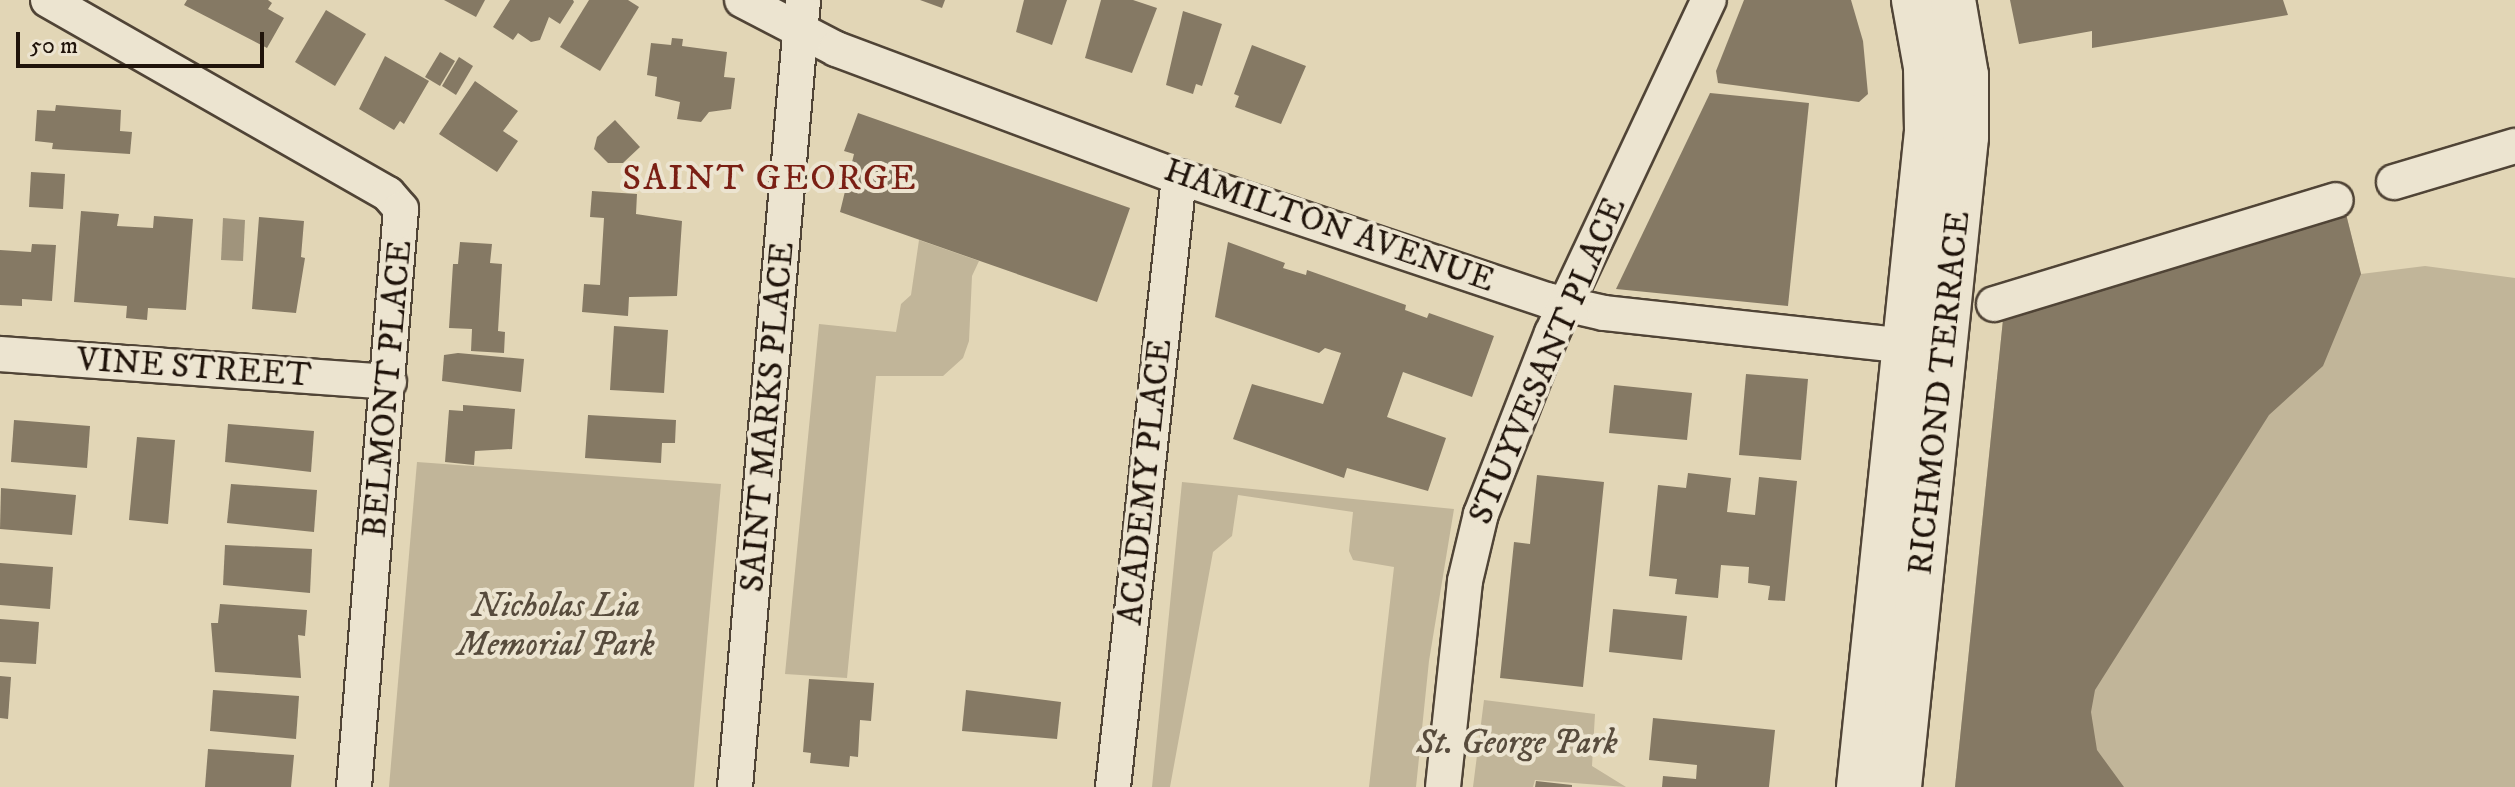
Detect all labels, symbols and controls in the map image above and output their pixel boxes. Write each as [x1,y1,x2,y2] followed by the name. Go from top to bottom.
[20,16,268,66] scale bar
[30,31,78,61] text: 50 m
[1159,150,1499,302] street label: HAMILTON AVENUE
[622,157,918,201] district label: SAINT GEORGE
[1461,192,1635,530] street label: STUYVESANT PLACE
[1901,209,1979,577] street label: RICHMOND TERRACE
[355,239,421,539] street label: BELMONT PLACE
[732,240,804,594] street label: SAINT MARKS PLACE
[1111,337,1181,627] street label: ACADEMY PLACE
[75,339,313,397] street label: VINE STREET
[457,586,655,666] park label: Nicholas Lia Memorial Park
[1416,724,1618,764] park label: St. George Park

